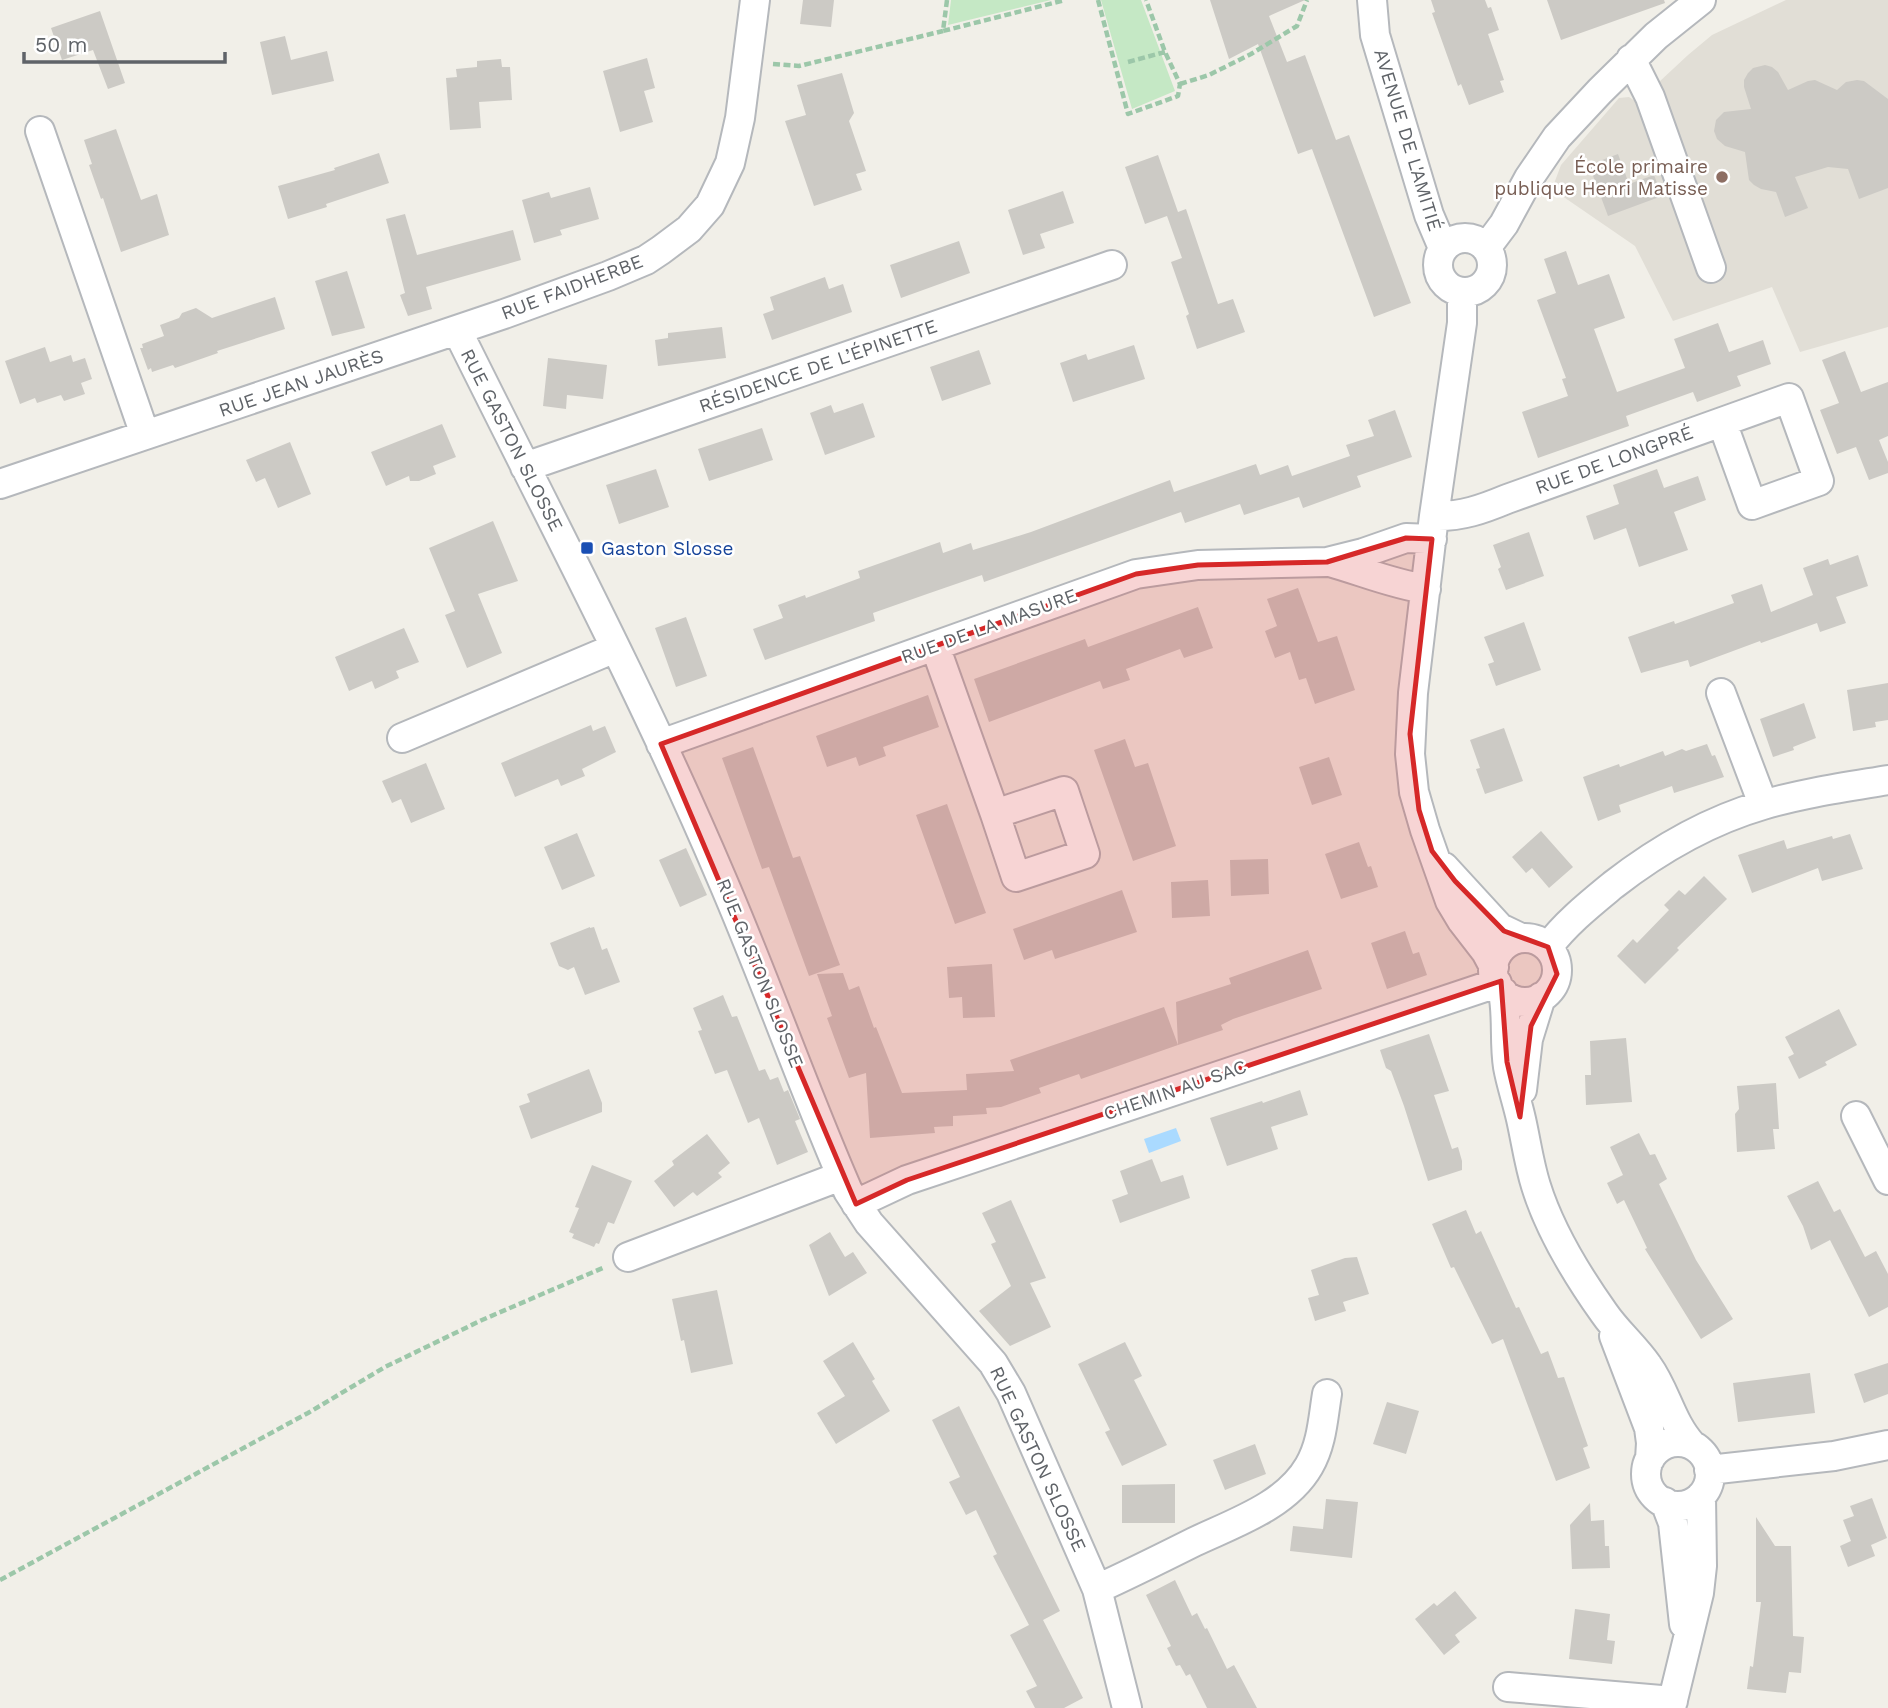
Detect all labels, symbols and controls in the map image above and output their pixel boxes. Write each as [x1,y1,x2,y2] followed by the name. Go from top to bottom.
[24,21,226,65] scale bar
[35,32,87,57] text: 50 m
[1369,46,1447,234] street label: AVENUE DE L'AMITIÉ
[1494,155,1708,200] place label: École primaire publique Henri Matisse
[1714,169,1730,185] marker: École primaire publique Henri Matisse
[498,249,646,325] street label: RUE FAIDHERBE
[696,314,940,418] street label: RÉSIDENCE DE L’ÉPINETTE
[216,344,386,422] street label: RUE JEAN JAURÈS
[456,345,568,535] street label: RUE GASTON SLOSSE
[1532,421,1696,499] street label: RUE DE LONGPRÉ
[601,537,734,560] place label: Gaston Slosse
[579,540,595,556] marker: Gaston Slosse
[898,583,1080,669] street label: RUE DE LA MASURE
[712,875,808,1071] street label: RUE GASTON SLOSSE
[1100,1055,1250,1125] street label: CHEMIN AU SAC
[985,1363,1091,1555] street label: RUE GASTON SLOSSE

